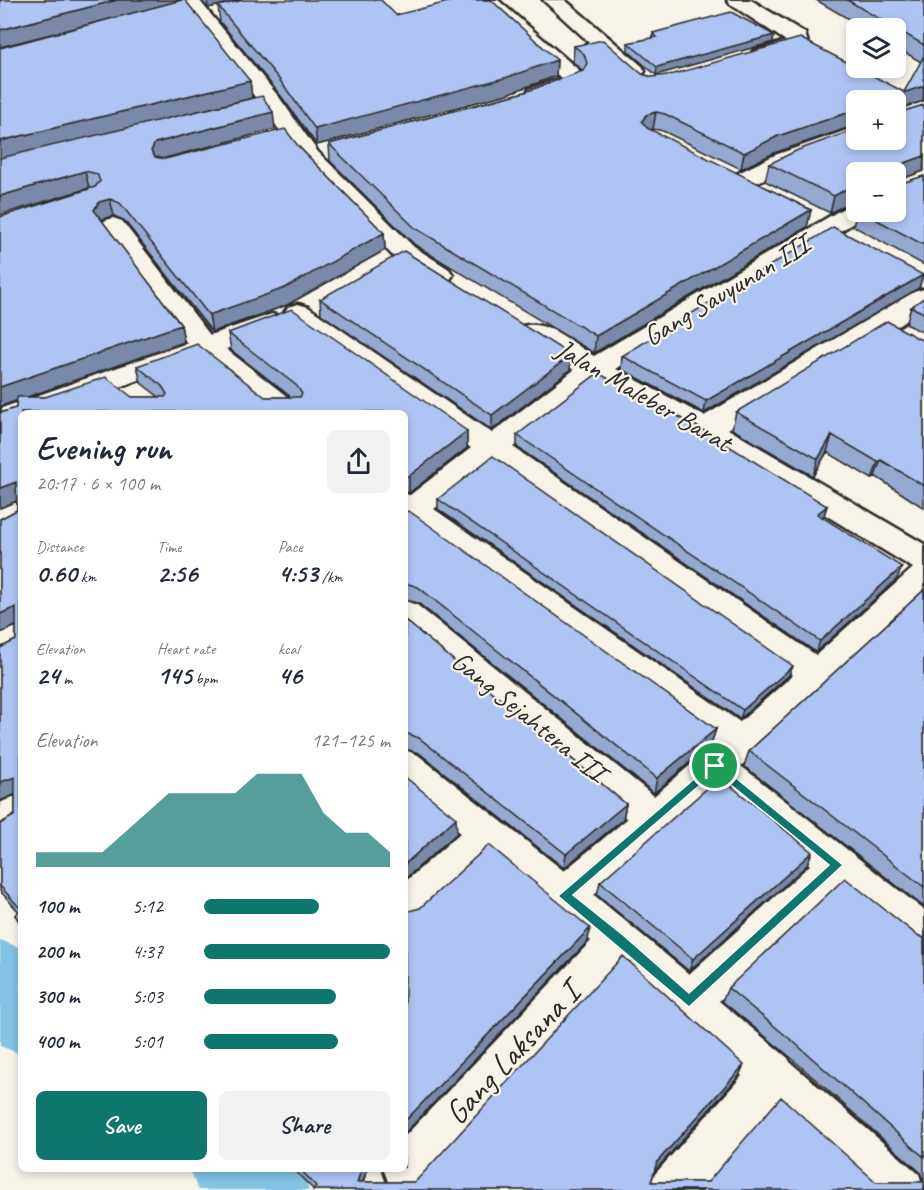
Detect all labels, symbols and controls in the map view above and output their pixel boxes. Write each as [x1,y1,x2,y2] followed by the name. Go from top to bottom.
[846,18,906,222] map controls
[846,18,906,78] button: layers
[846,90,906,150] button: +
[846,162,906,222] button: −
[637,224,820,353] street label: Gang Sauyunan III
[548,330,740,461] street label: Jalan Maleber Barat
[36,427,171,469] text: Evening run
[327,430,390,493] button: share
[36,471,160,496] text: 20:17 · 6 × 100 m
[36,537,84,557] text: Distance
[157,537,181,557] text: Time
[278,537,303,557] text: Pace
[36,557,77,590] text: 0.60
[157,557,197,590] text: 2:56
[278,557,318,590] text: 4:53
[77,567,96,587] text: km
[318,567,343,587] text: /km
[36,639,85,659] text: Elevation
[157,639,215,659] text: Heart rate
[278,639,299,659] text: kcal
[445,643,618,793] street label: Gang Sejahtera III
[36,659,59,692] text: 24
[157,659,192,692] text: 145
[278,659,302,692] text: 46
[59,669,72,689] text: m
[192,669,218,689] text: bpm
[36,728,98,753] text: Elevation
[311,728,390,753] text: 121–125 m
[689,740,740,791] pin
[698,749,731,782] icon: arrive
[36,894,79,919] text: 100 m
[132,894,163,919] text: 5:12
[36,939,79,964] text: 200 m
[132,939,163,964] text: 4:37
[435,968,593,1133] street label: Gang Laksana I
[36,984,79,1009] text: 300 m
[132,984,163,1009] text: 5:03
[36,1029,79,1054] text: 400 m
[132,1029,163,1054] text: 5:01
[36,1091,207,1160] button: Save
[219,1091,390,1160] button: Share

